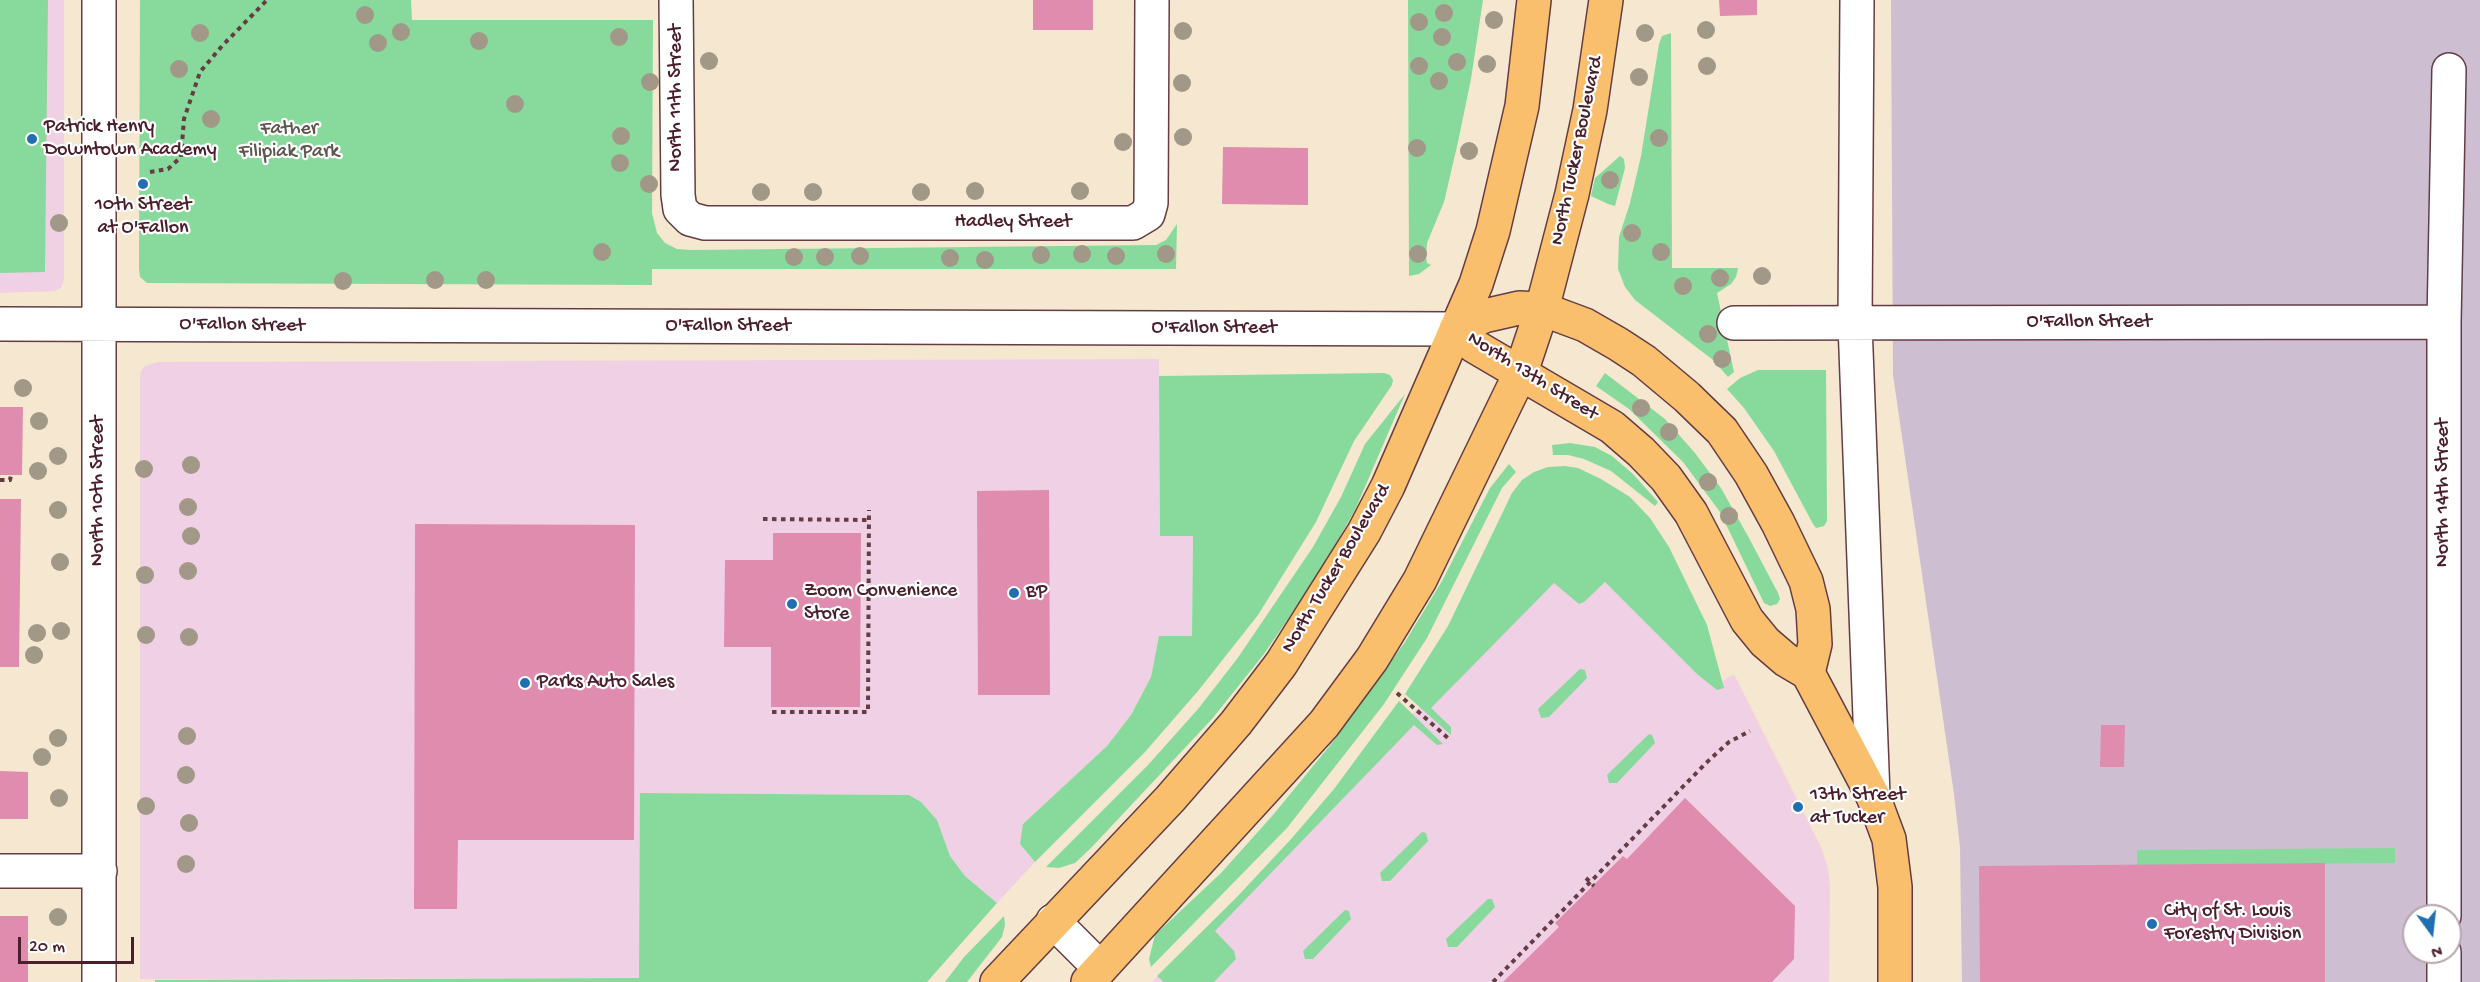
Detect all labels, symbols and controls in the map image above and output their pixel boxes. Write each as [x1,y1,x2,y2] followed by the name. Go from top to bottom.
[665,24,689,172] street label: North 11th Street
[1546,54,1610,248] street label: North Tucker Boulevard
[44,116,216,163] place label: Patrick Henry Downtown Academy
[239,118,339,165] park label: Father Filipiak Park
[25,132,39,146] marker: Patrick Henry Downtown Academy
[136,177,150,191] marker: 10th Street at O'Fallon
[95,194,191,241] place label: 10th Street at O'Fallon
[955,211,1071,235] street label: Hadley Street
[2026,311,2152,335] street label: O'Fallon Street
[179,313,305,339] street label: O'Fallon Street
[665,315,791,339] street label: O'Fallon Street
[1151,317,1277,341] street label: O'Fallon Street
[1462,327,1602,427] street label: North 13th Street
[87,416,111,566] street label: North 10th Street
[2432,419,2456,567] street label: North 14th Street
[1277,480,1397,658] street label: North Tucker Boulevard
[804,580,957,627] place label: Zoom Convenience Store
[1026,581,1047,605] place label: BP
[1007,586,1021,600] marker: BP
[785,597,799,611] marker: Zoom Convenience Store
[537,671,674,695] place label: Parks Auto Sales
[518,676,532,690] marker: Parks Auto Sales
[1810,784,1905,831] place label: 13th Street at Tucker
[1791,800,1805,814] marker: 13th Street at Tucker
[2164,900,2301,947] place label: City of St. Louis Forestry Division
[2402,904,2462,964] north arrow
[2145,917,2159,931] marker: City of St. Louis Forestry Division
[21,925,136,963] scale bar
[29,937,65,958] text: 20 m
[2429,939,2444,960] text: N

